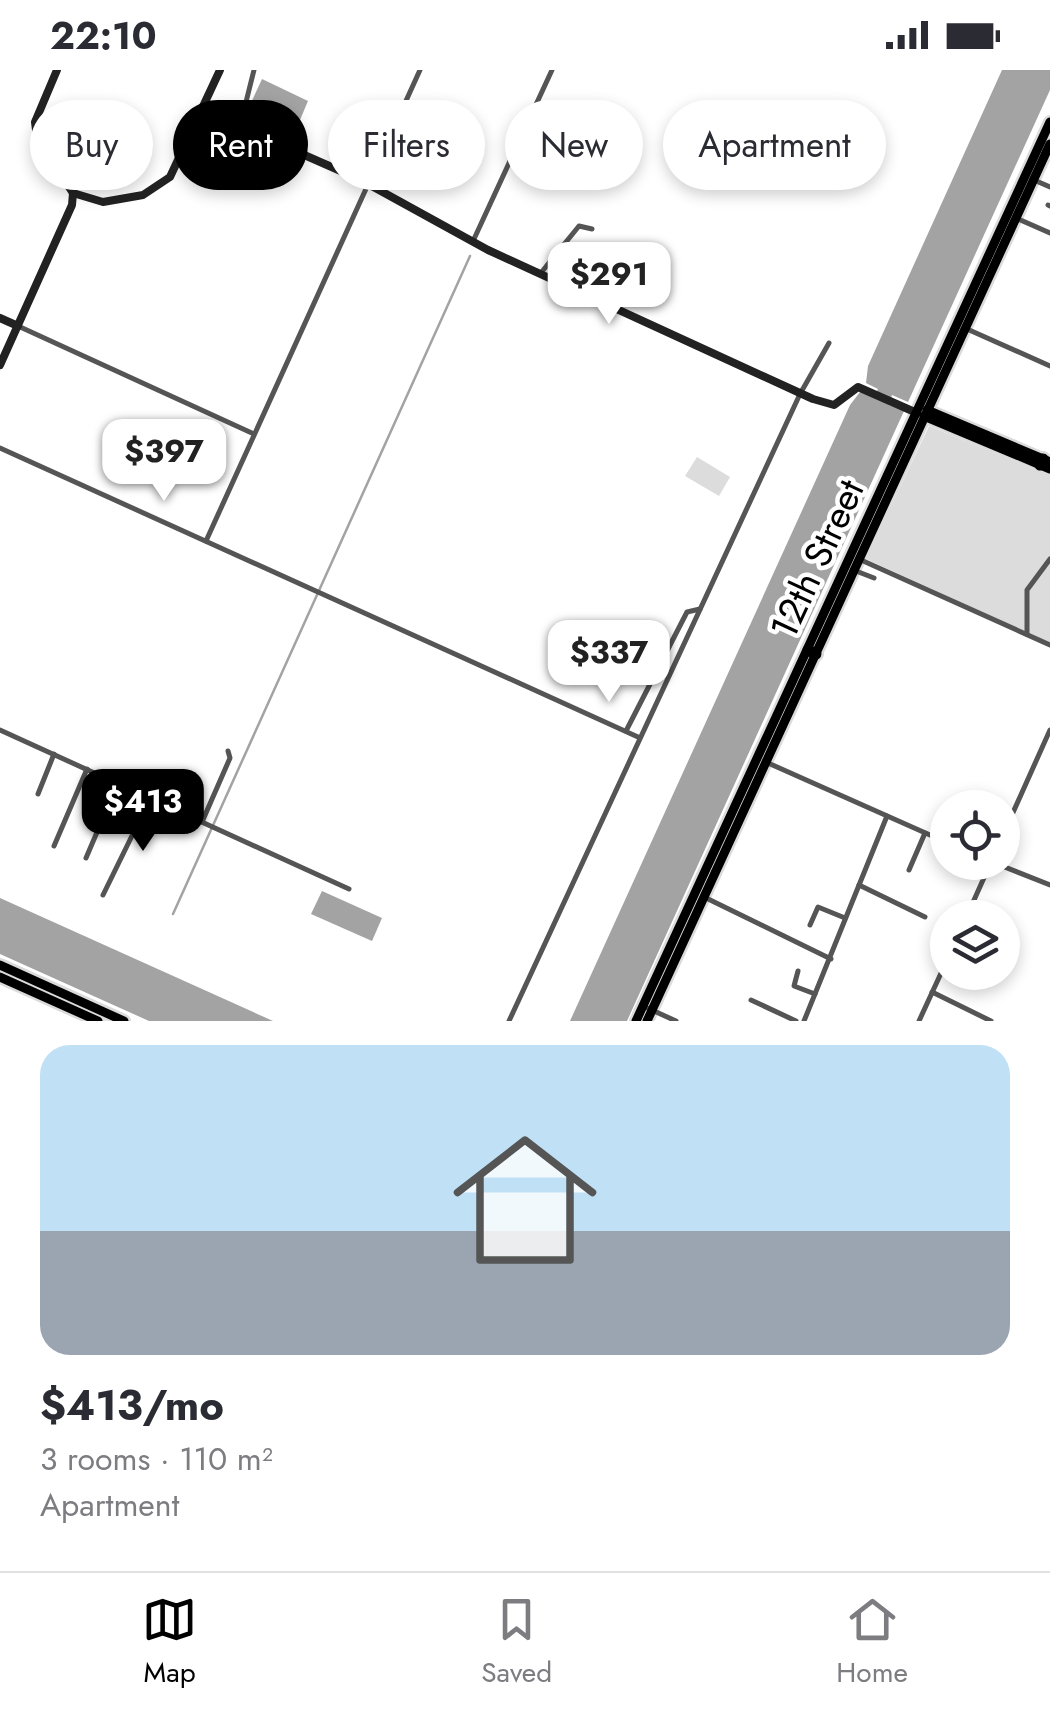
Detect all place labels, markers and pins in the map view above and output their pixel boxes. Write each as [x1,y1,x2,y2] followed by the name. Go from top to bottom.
[550,242,668,327] pin: $291
[105,419,223,504] pin: $397
[550,620,668,705] pin: $337
[84,769,202,854] pin: $413

